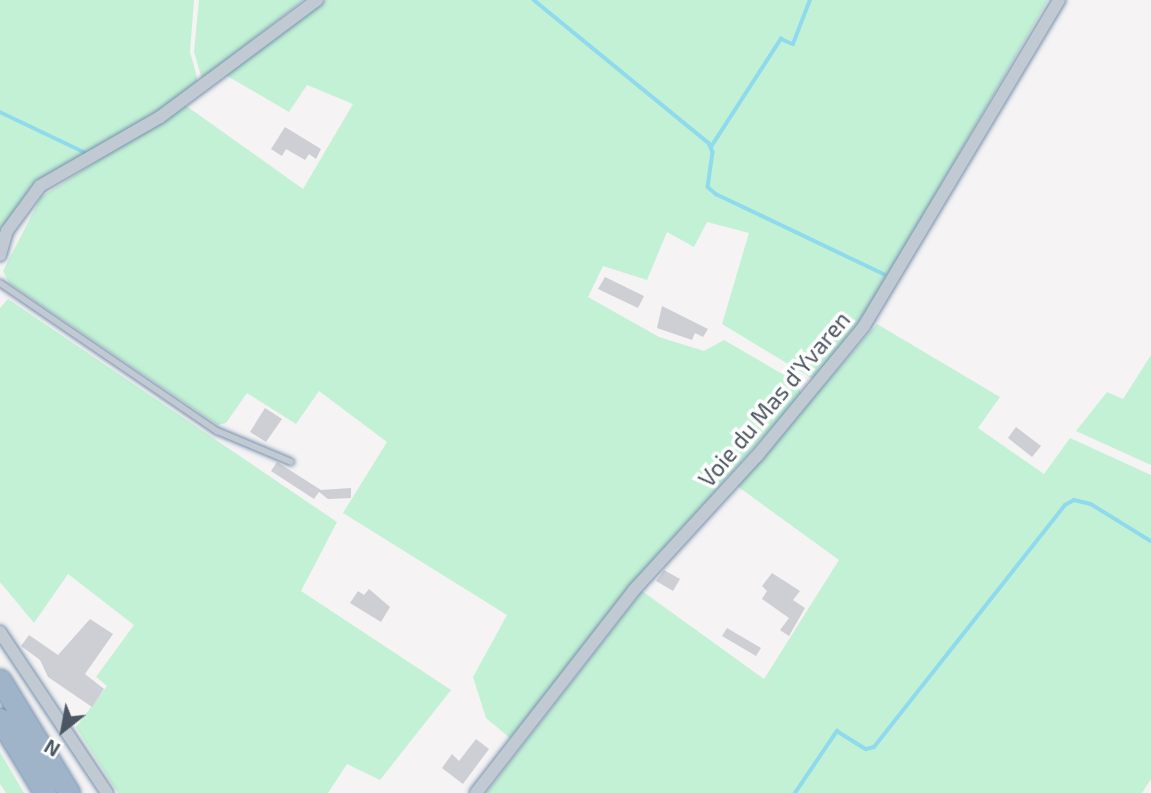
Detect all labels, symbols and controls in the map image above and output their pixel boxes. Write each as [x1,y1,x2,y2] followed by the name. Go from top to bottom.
[693,306,855,492] street label: Voie du Mas d'Yvaren
[28,695,98,765] north arrow
[40,735,64,762] text: N

